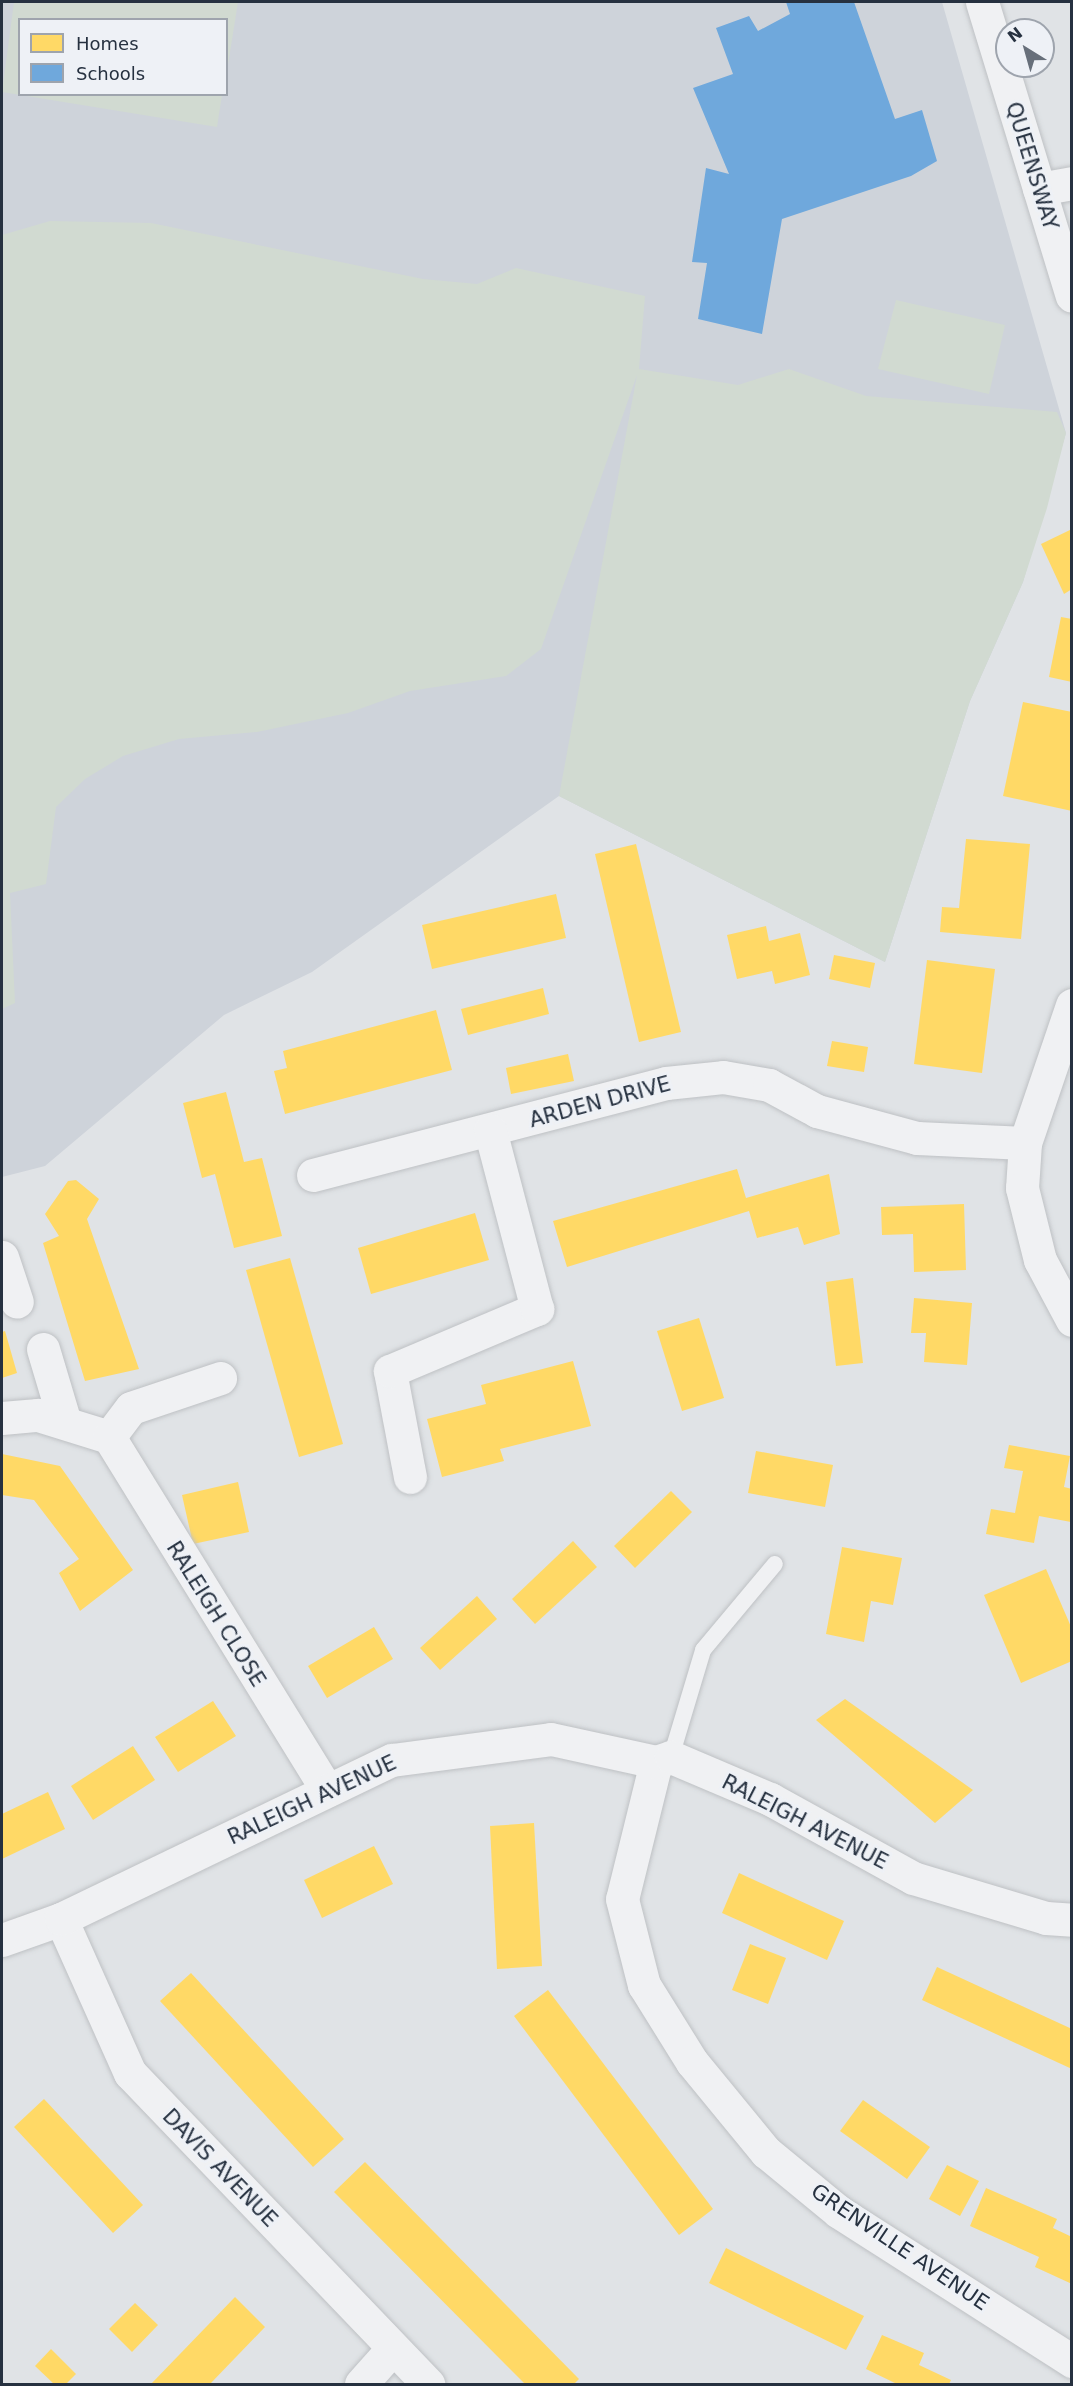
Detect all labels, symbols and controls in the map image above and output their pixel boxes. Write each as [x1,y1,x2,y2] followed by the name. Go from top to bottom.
[18,18,228,96] legend
[995,18,1055,78] north arrow
[1004,23,1026,46] text: N
[76,33,139,54] text: Homes
[76,63,145,84] text: Schools
[1001,99,1063,233] street label: QUEENSWAY
[527,1071,673,1133] street label: ARDEN DRIVE
[161,1537,271,1691] street label: RALEIGH CLOSE
[224,1750,400,1850] street label: RALEIGH AVENUE
[718,1769,892,1875] street label: RALEIGH AVENUE
[157,2104,283,2232] street label: DAVIS AVENUE
[806,2178,994,2316] street label: GRENVILLE AVENUE

